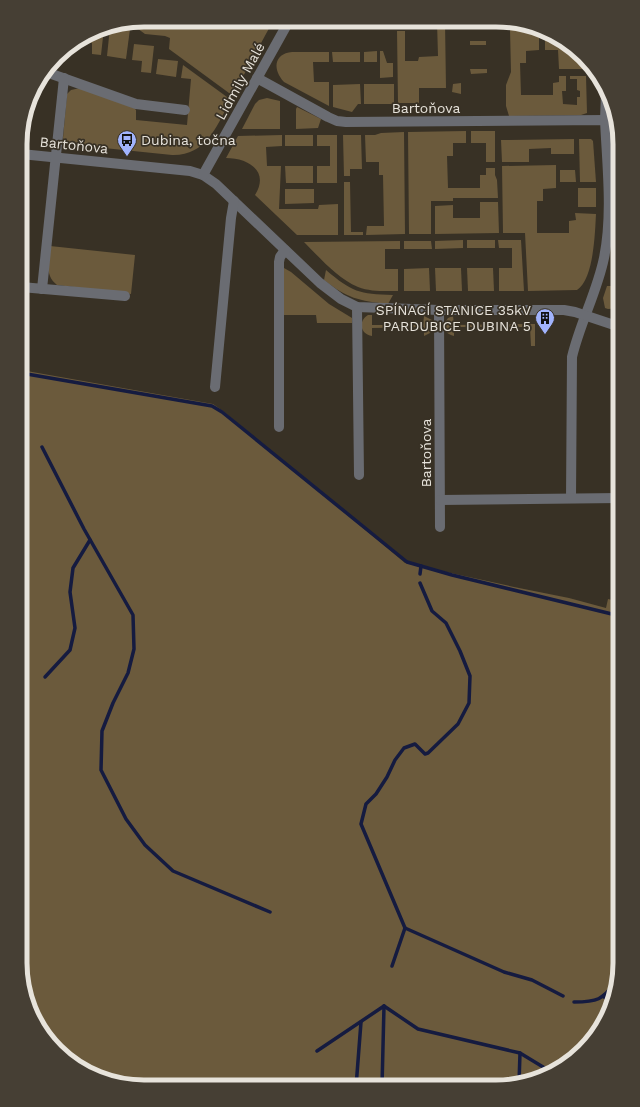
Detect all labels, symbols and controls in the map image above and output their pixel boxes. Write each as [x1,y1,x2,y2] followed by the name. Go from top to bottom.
[212,40,268,122] street label: Lidmily Malé
[392,100,460,116] street label: Bartoňova
[116,129,138,157] bus stop icon: Dubina, točna
[141,132,236,148] place label: Dubina, točna
[39,133,109,157] street label: Bartoňova
[376,302,531,334] place label: SPÍNACÍ STANICE 35kV PARDUBICE DUBINA 5
[534,307,556,335] building icon: SPÍNACÍ STANICE 35kV PARDUBICE DUBINA 5
[418,419,434,487] street label: Bartoňova

